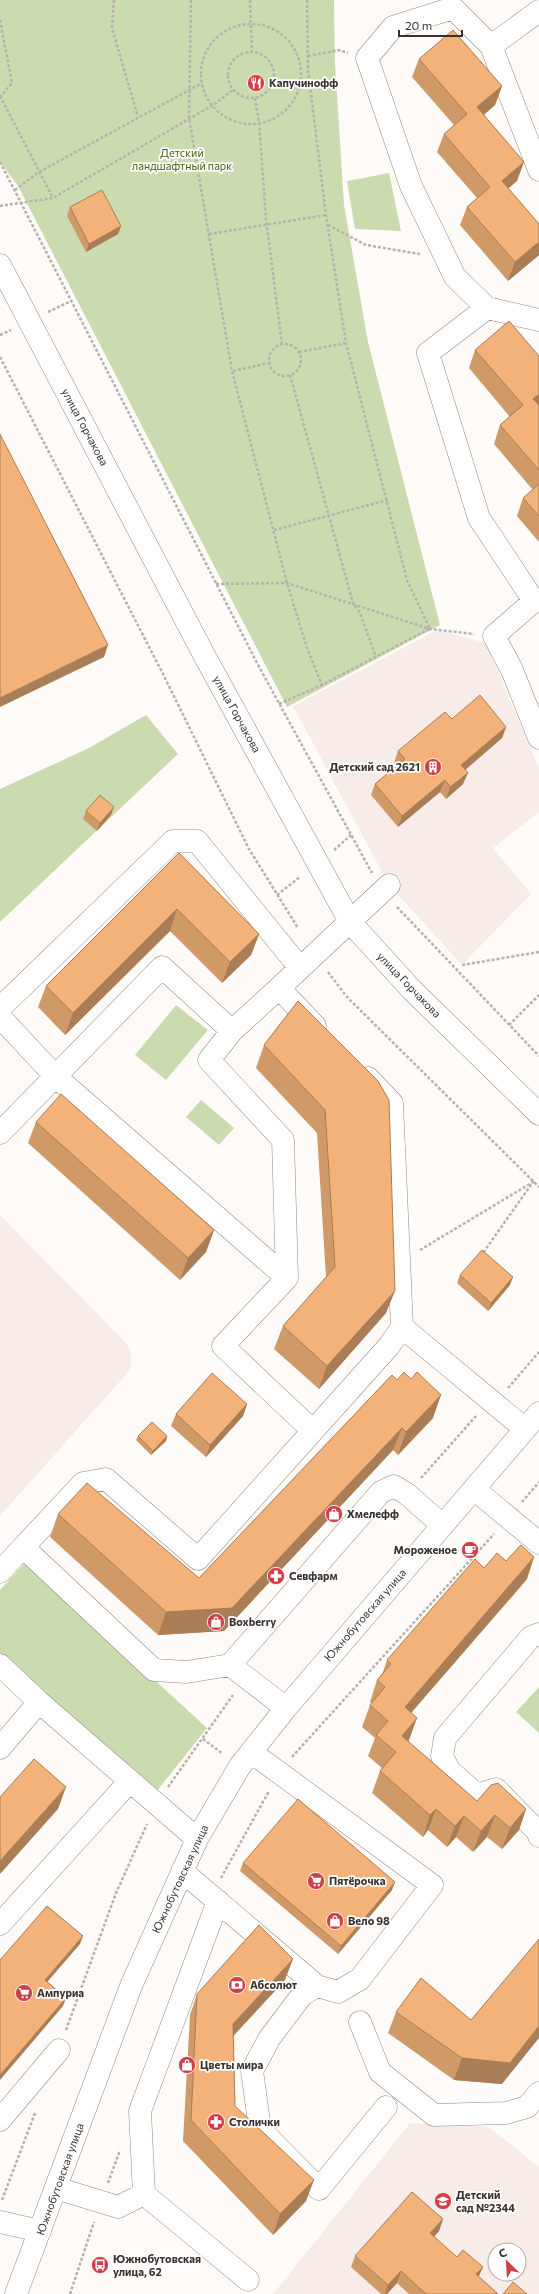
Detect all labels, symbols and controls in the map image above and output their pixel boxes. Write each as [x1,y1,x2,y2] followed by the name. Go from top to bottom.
[399,12,462,38] scale bar
[405,18,432,32] text: 20 m
[246,73,266,93] restaurant icon: Капучинофф
[269,76,338,89] place label: Капучинофф
[132,146,232,172] park label: Детский ландшафтный парк
[60,386,111,468] street label: улица Горчакова
[211,673,264,754] street label: улица Горчакова
[423,757,443,777] building icon: Детский сад 2621
[329,760,420,773] place label: Детский сад 2621
[375,949,444,1020] street label: улица Горчакова
[324,1504,344,1524] shop icon: Хмелефф
[347,1507,399,1520] place label: Хмелефф
[460,1540,480,1560] cafe icon: Мороженое
[394,1543,457,1556] place label: Мороженое
[266,1566,286,1586] pharmacy icon: Севфарм
[321,1566,408,1664] street label: Южнобутовская улица
[289,1569,338,1582] place label: Севфарм
[206,1612,226,1632] shop icon: Boxberry
[229,1615,276,1628] place label: Boxberry
[149,1822,210,1935] street label: Южнобутовская улица
[306,1871,326,1891] supermarket icon: Пятёрочка
[329,1874,386,1887] place label: Пятёрочка
[325,1911,345,1931] shop icon: Вело 98
[348,1914,390,1927] place label: Вело 98
[227,1975,247,1995] bank icon: Абсолют
[250,1978,298,1991] place label: Абсолют
[14,1983,34,2003] supermarket icon: Ампуриа
[37,1986,84,1999] place label: Ампуриа
[177,2055,197,2075] shop icon: Цветы мира
[200,2058,263,2071] place label: Цветы мира
[206,2112,226,2132] pharmacy icon: Столички
[229,2115,280,2128] place label: Столички
[33,2121,86,2237] street label: Южнобутовская улица
[456,2188,515,2214] place label: Детский сад №2344
[433,2191,453,2211] school or university icon: Детский сад №2344
[487,2242,527,2282] north arrow
[496,2245,509,2260] text: С
[113,2252,201,2278] place label: Южнобутовская улица, 62
[90,2255,110,2275] bus stop icon: Южнобутовская улица, 62

